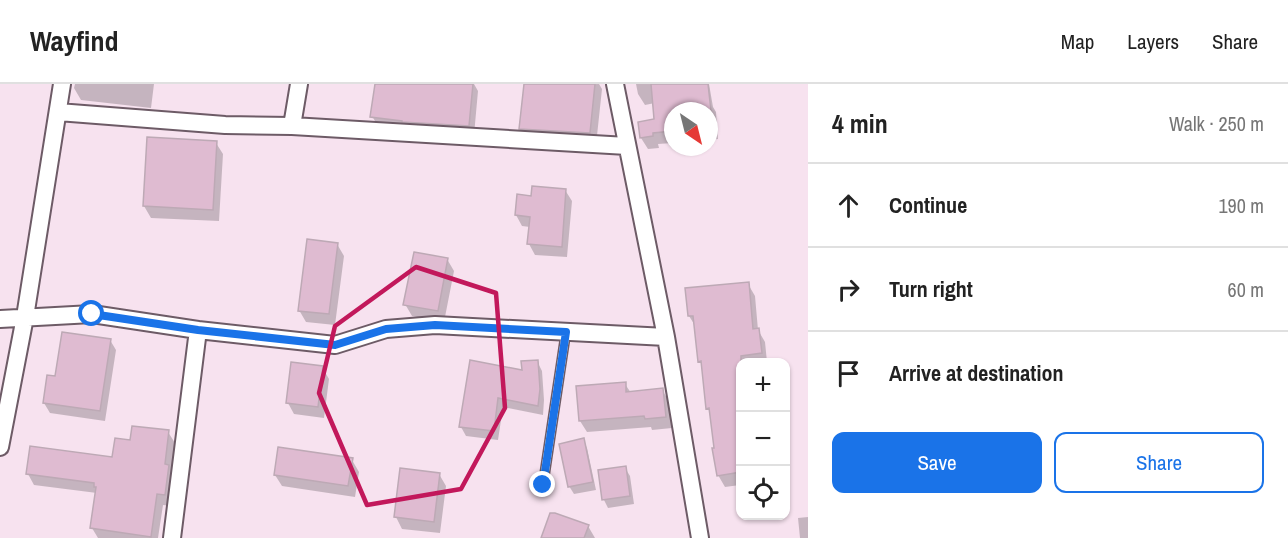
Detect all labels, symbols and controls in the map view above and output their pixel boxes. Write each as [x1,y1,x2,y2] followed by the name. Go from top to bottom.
[30,22,118,60] text: Wayfind
[1061,27,1094,56] text: Map
[1127,27,1179,56] text: Layers
[1212,27,1258,56] text: Share
[664,102,718,156] north arrow
[832,106,888,141] text: 4 min
[1169,110,1264,137] text: Walk · 250 m
[832,189,865,222] icon: ahead
[889,190,967,220] text: Continue
[1218,192,1264,219] text: 190 m
[832,273,865,306] icon: right
[889,274,973,304] text: Turn right
[1228,276,1264,303] text: 60 m
[78,300,104,326] route start
[832,357,865,390] icon: arrive
[736,358,790,520] map controls
[736,358,790,412] button: +
[889,358,1063,388] text: Arrive at destination
[736,412,790,466] button: −
[832,432,1042,493] button: Save
[1054,432,1264,493] button: Share
[736,466,790,520] button: locate
[529,471,555,497] route end

